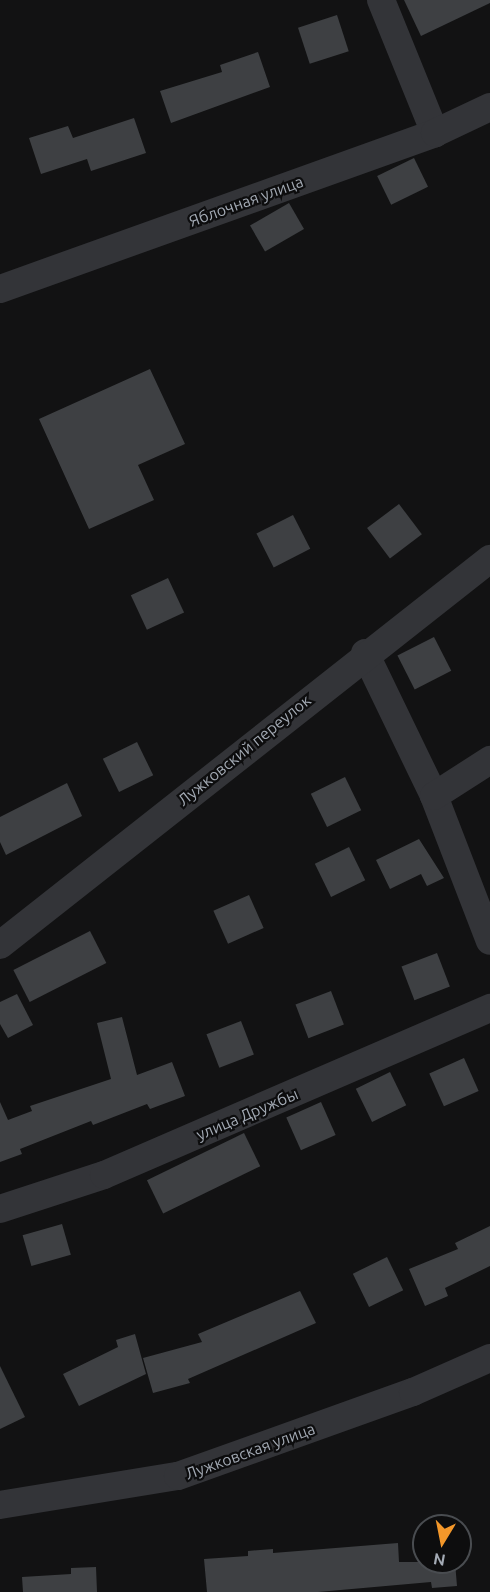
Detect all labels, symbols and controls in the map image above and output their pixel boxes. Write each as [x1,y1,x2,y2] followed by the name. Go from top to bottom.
[186,171,306,231] street label: Яблочная улица
[174,690,314,810] street label: Лужковский переулок
[193,1084,301,1144] street label: улица Дружбы
[182,1419,318,1483] street label: Лужковская улица
[412,1514,472,1574] north arrow
[432,1550,447,1570] text: N

